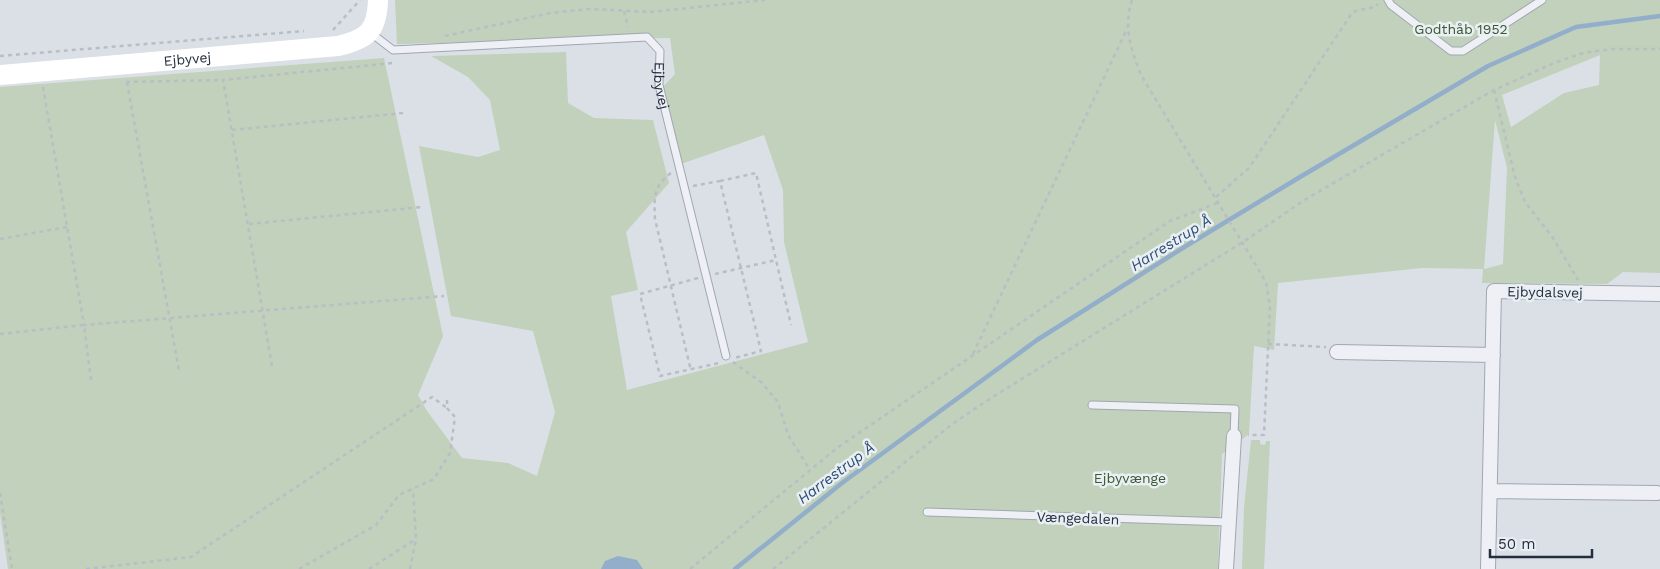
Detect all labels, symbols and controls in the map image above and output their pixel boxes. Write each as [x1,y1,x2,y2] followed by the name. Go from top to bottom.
[1414,21,1508,37] park label: Godthåb 1952
[163,49,212,69] street label: Ejbyvej
[651,62,673,111] street label: Ejbyvej
[1127,211,1215,275] water label: Harrestrup Å
[1507,283,1583,301] street label: Ejbydalsvej
[794,438,878,508] water label: Harrestrup Å
[1094,470,1166,486] park label: Ejbyvænge
[1036,509,1120,527] street label: Vængedalen
[1490,526,1592,558] scale bar
[1498,535,1535,553] text: 50 m

